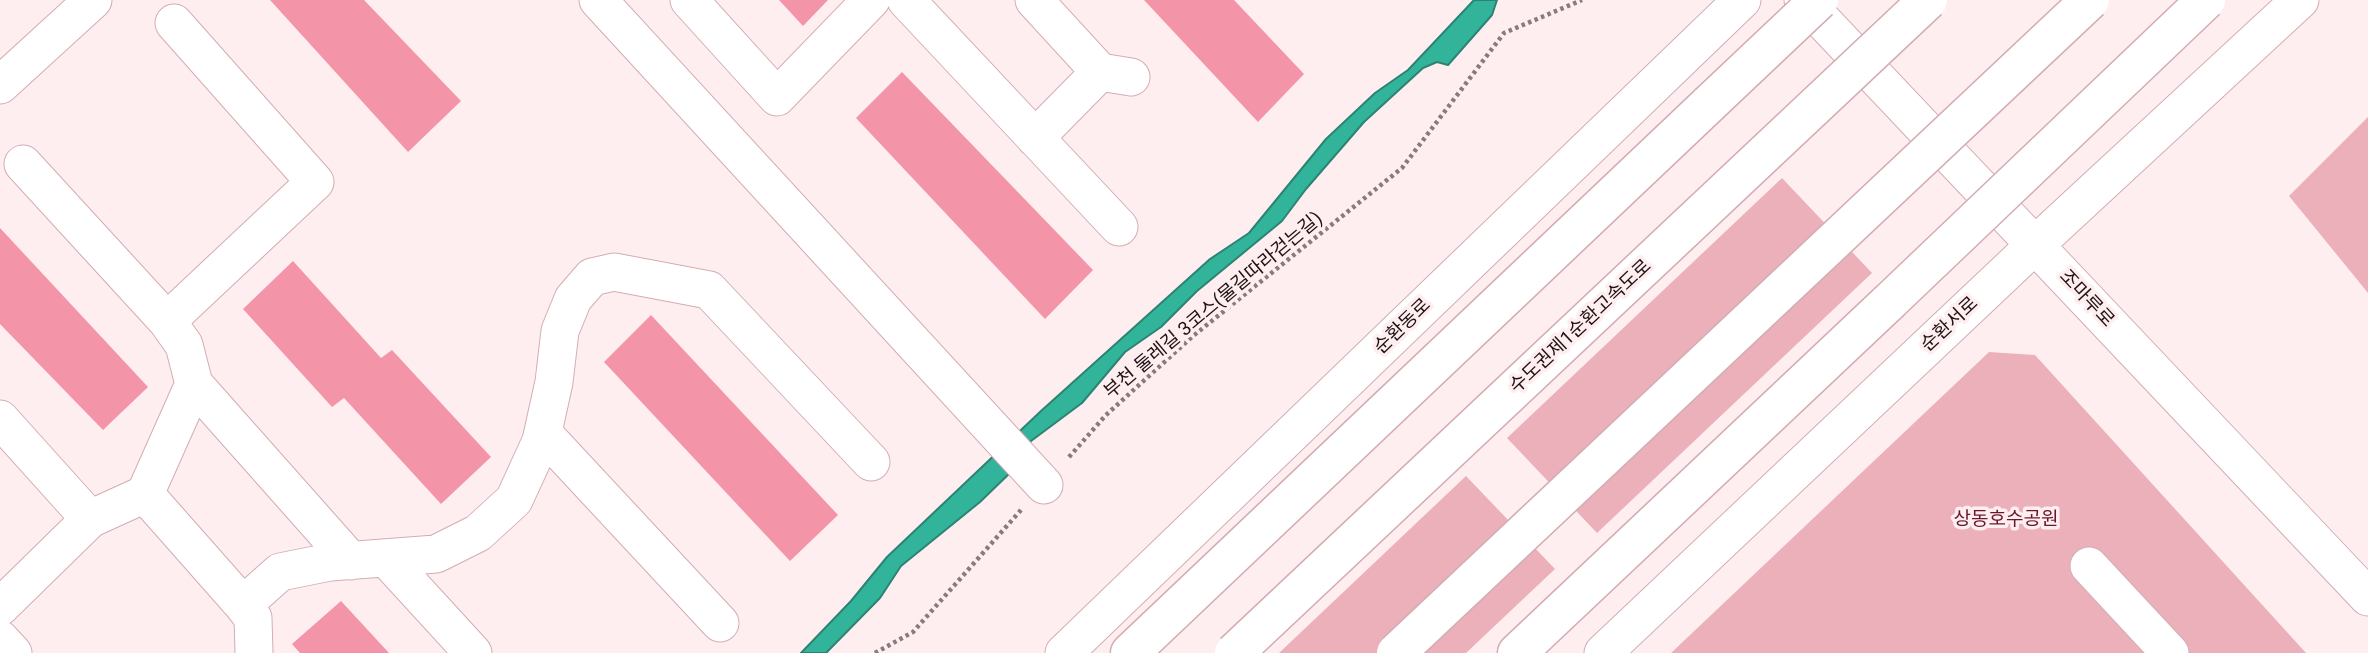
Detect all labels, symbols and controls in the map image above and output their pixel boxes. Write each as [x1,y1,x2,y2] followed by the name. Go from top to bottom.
[1100,208,1328,404] street label: 부천 둘레길 3코스(물길따라걷는길)
[1505,255,1657,399] street label: 수도권제1순환고속도로
[2054,266,2118,332] street label: 조마루로
[1917,293,1983,357] street label: 순환서로
[1370,295,1436,359] street label: 순환동로
[1954,509,2058,531] park label: 상동호수공원

